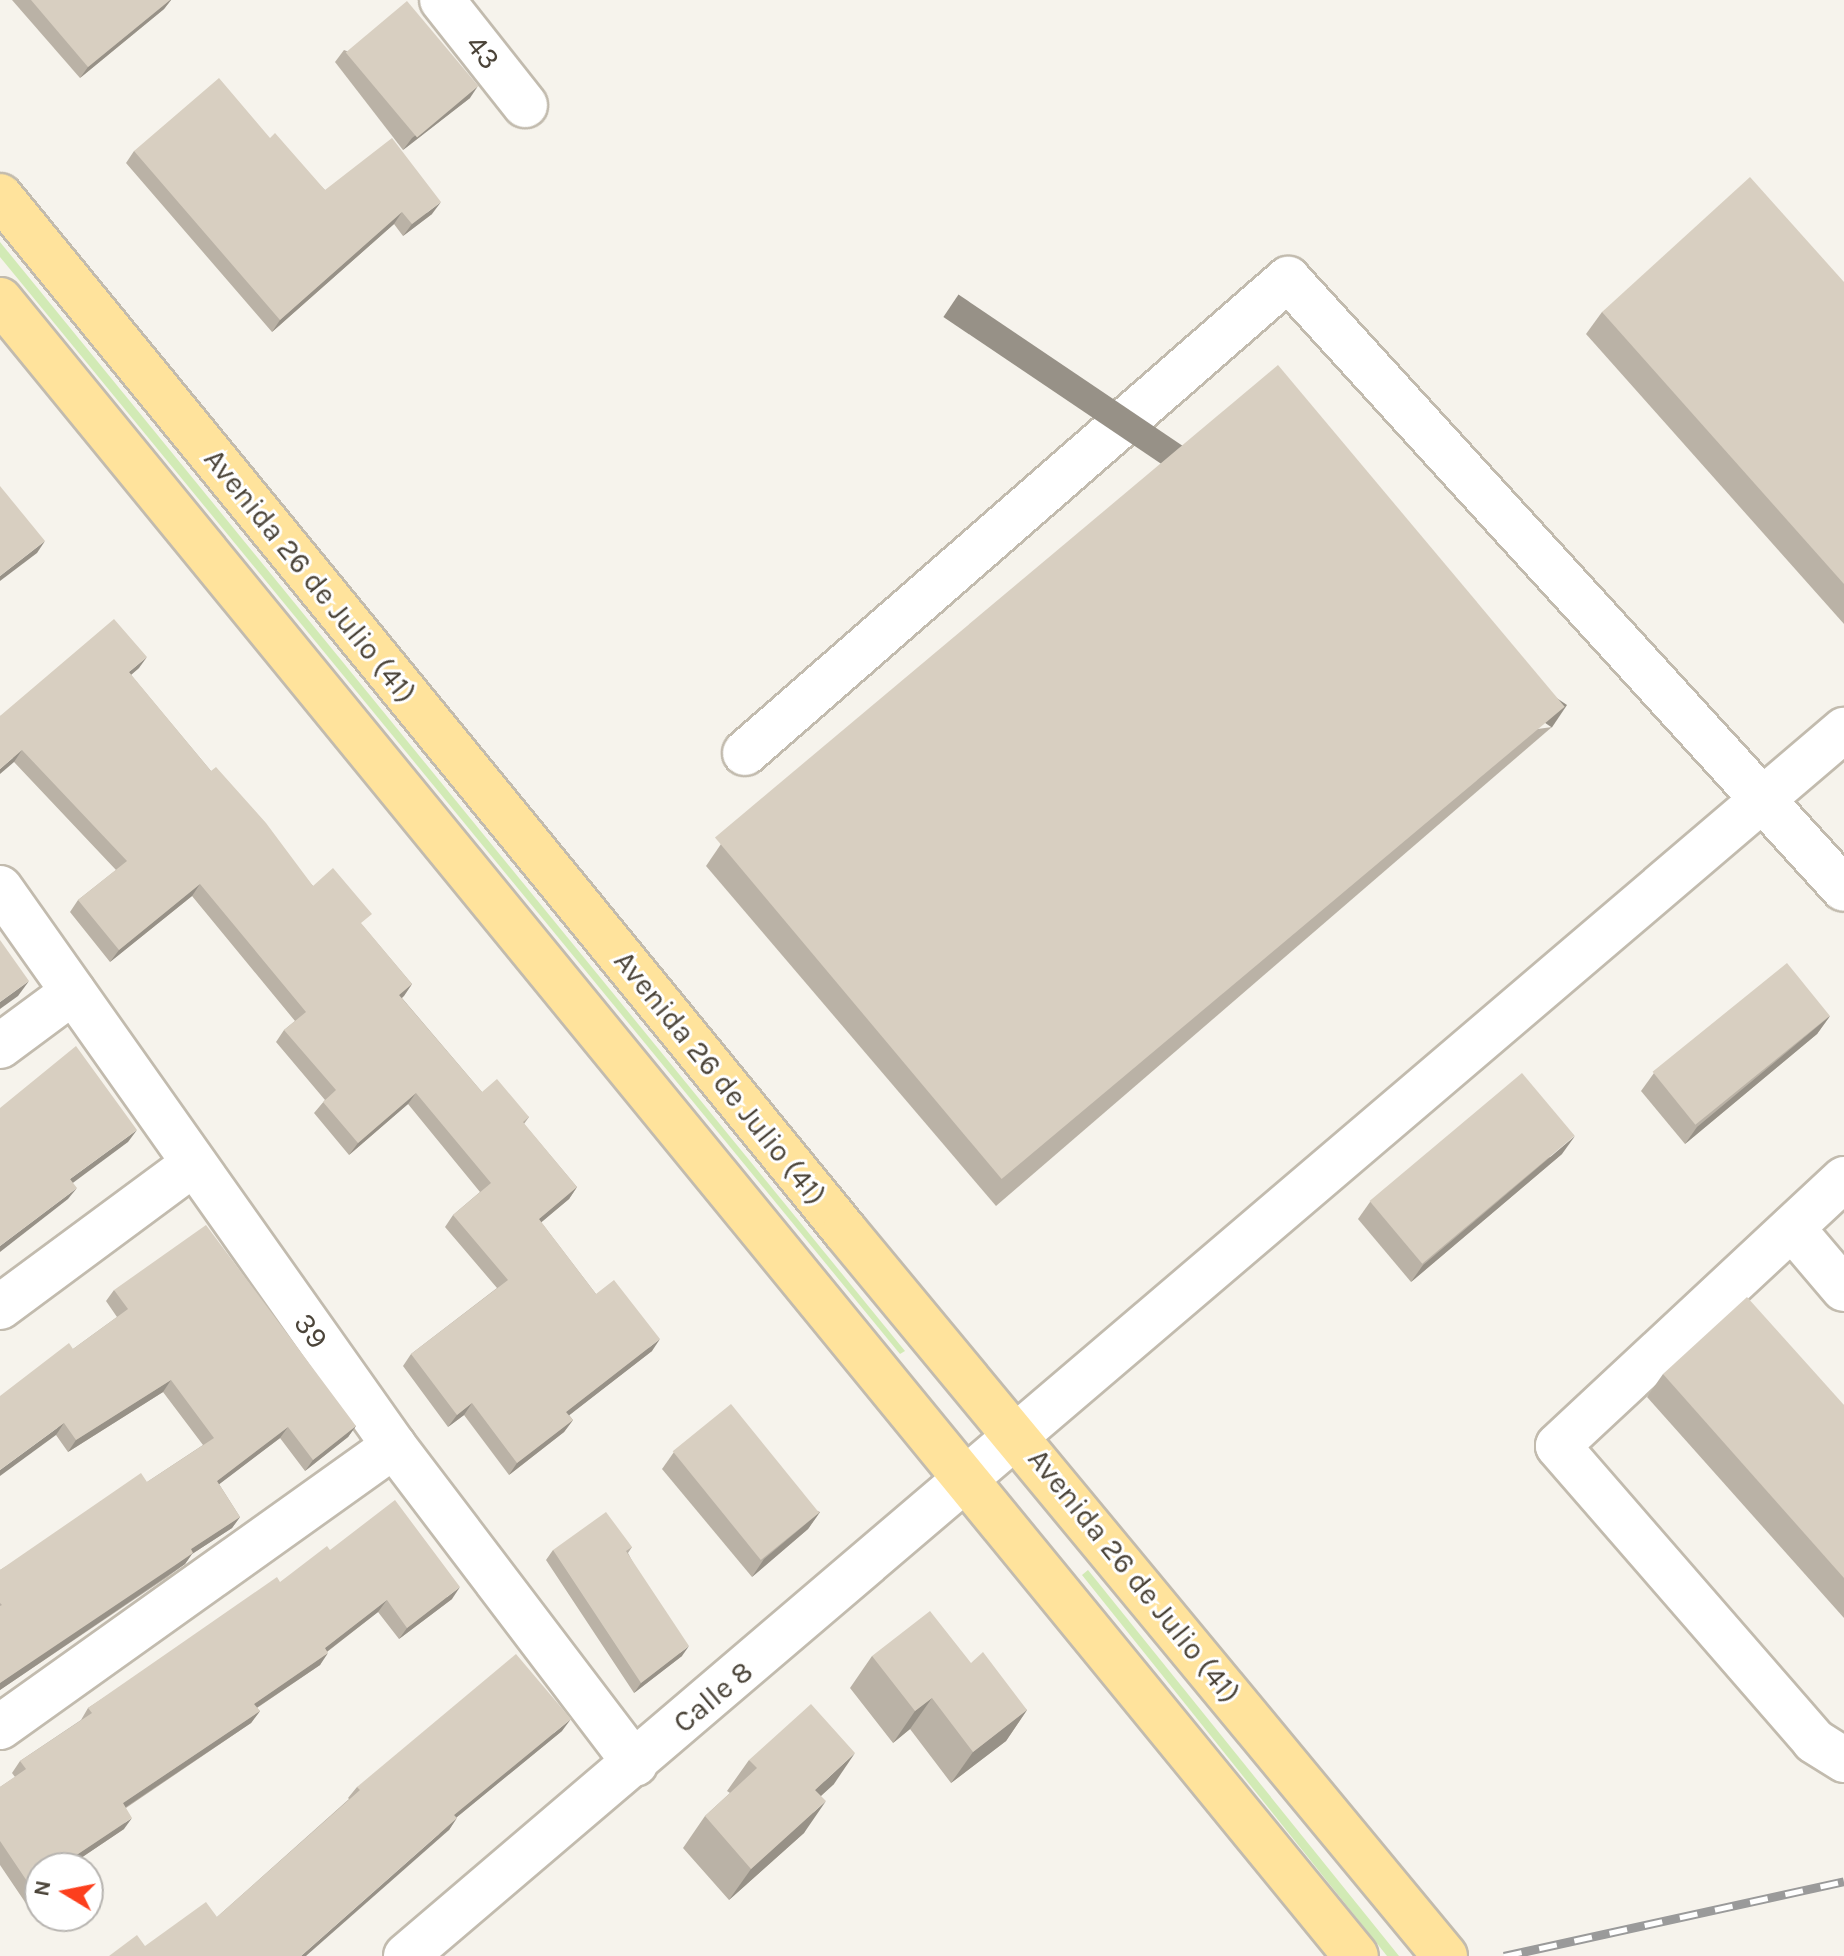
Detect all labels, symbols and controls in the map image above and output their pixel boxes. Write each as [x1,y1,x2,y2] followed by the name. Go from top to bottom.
[458,27,508,77] street label: 43
[196,442,424,710] street label: Avenida 26 de Julio (41)
[606,944,834,1212] street label: Avenida 26 de Julio (41)
[286,1306,336,1356] street label: 39
[1020,1442,1248,1710] street label: Avenida 26 de Julio (41)
[666,1653,760,1741] street label: Calle 8
[24,1852,104,1932] north arrow
[28,1878,57,1898] text: N

